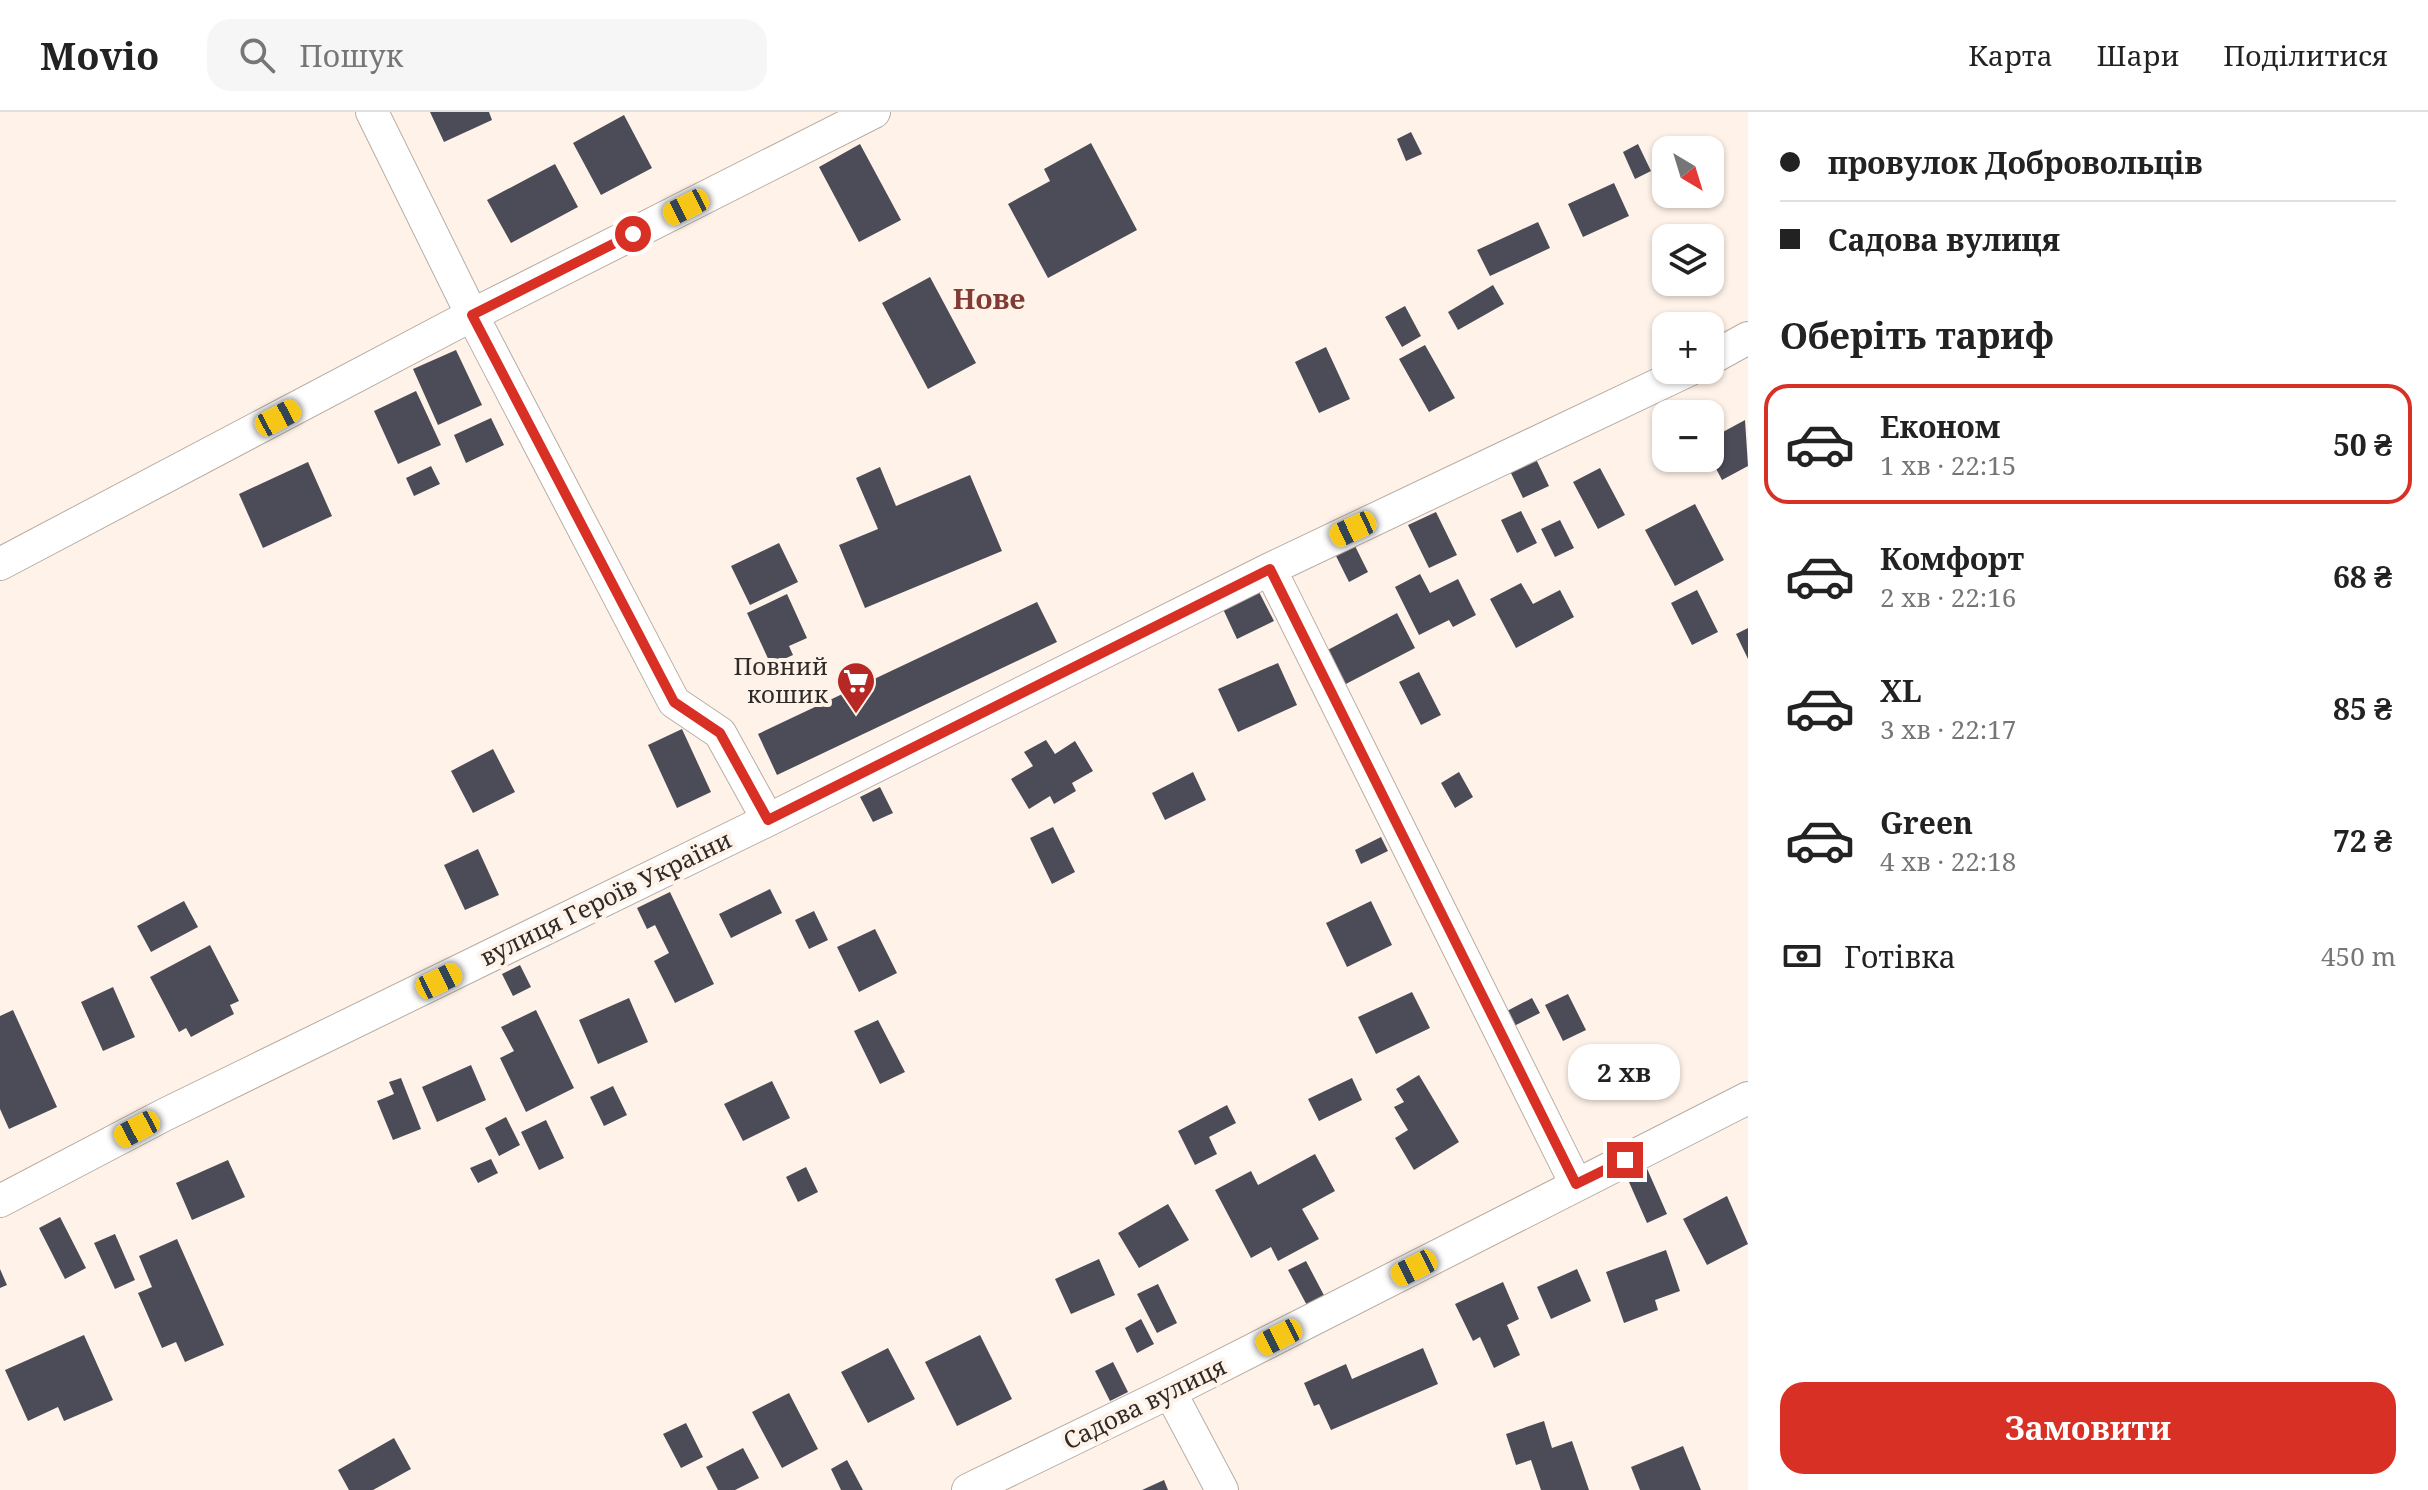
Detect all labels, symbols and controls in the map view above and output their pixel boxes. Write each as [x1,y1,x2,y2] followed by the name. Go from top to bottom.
[207,19,767,91] search box
[40,29,159,81] text: Movio
[235,33,279,77] icon: search
[299,35,403,76] text: Пошук
[1968,36,2053,74] text: Карта
[2097,36,2179,74] text: Шари
[2223,36,2388,74] text: Поділитися
[1652,136,1724,208] north arrow
[1652,136,1724,472] map controls
[1828,142,2203,183] text: провулок Добровольців
[659,185,713,229] car
[615,216,651,252] route start
[1828,219,2060,260] text: Садова вулиця
[1652,224,1724,296] button: layers
[953,279,1025,317] district label: Нове
[1780,311,2054,360] text: Оберіть тариф
[1652,312,1724,384] button: +
[251,396,305,440] car
[1652,400,1724,472] button: −
[1880,406,2000,447] text: Економ
[1784,408,1856,480] icon: car
[2333,424,2392,465] text: 50 ₴
[1880,447,2016,483] text: 1 хв · 22:15
[1326,508,1380,550] car
[1880,538,2024,579] text: Комфорт
[1784,540,1856,612] icon: car
[2333,556,2392,597] text: 68 ₴
[1880,579,2016,615] text: 2 хв · 22:16
[733,649,829,710] place label: Повний кошик
[835,660,877,715] supermarket icon: Повний кошик
[1880,670,1922,711] text: XL
[1784,672,1856,744] icon: car
[2333,688,2392,729] text: 85 ₴
[1880,711,2016,747] text: 3 хв · 22:17
[1880,802,1973,843] text: Green
[1784,804,1856,876] icon: car
[2333,820,2392,861] text: 72 ₴
[474,822,737,973] street label: вулиця Героїв України
[1880,843,2016,879] text: 4 хв · 22:18
[1780,934,1824,978] icon: cash
[1844,936,1956,977] text: Готівка
[2321,938,2396,974] text: 450 m
[412,960,466,1002] car
[1569,1044,1681,1100] callout: 2 хв
[1597,1054,1651,1090] text: 2 хв
[110,1107,164,1151] car
[1607,1142,1643,1178] route end
[1387,1246,1441,1290] car
[1252,1315,1306,1359] car
[1057,1349,1231,1456] street label: Садова вулиця
[1780,1382,2396,1474] button: Замовити

